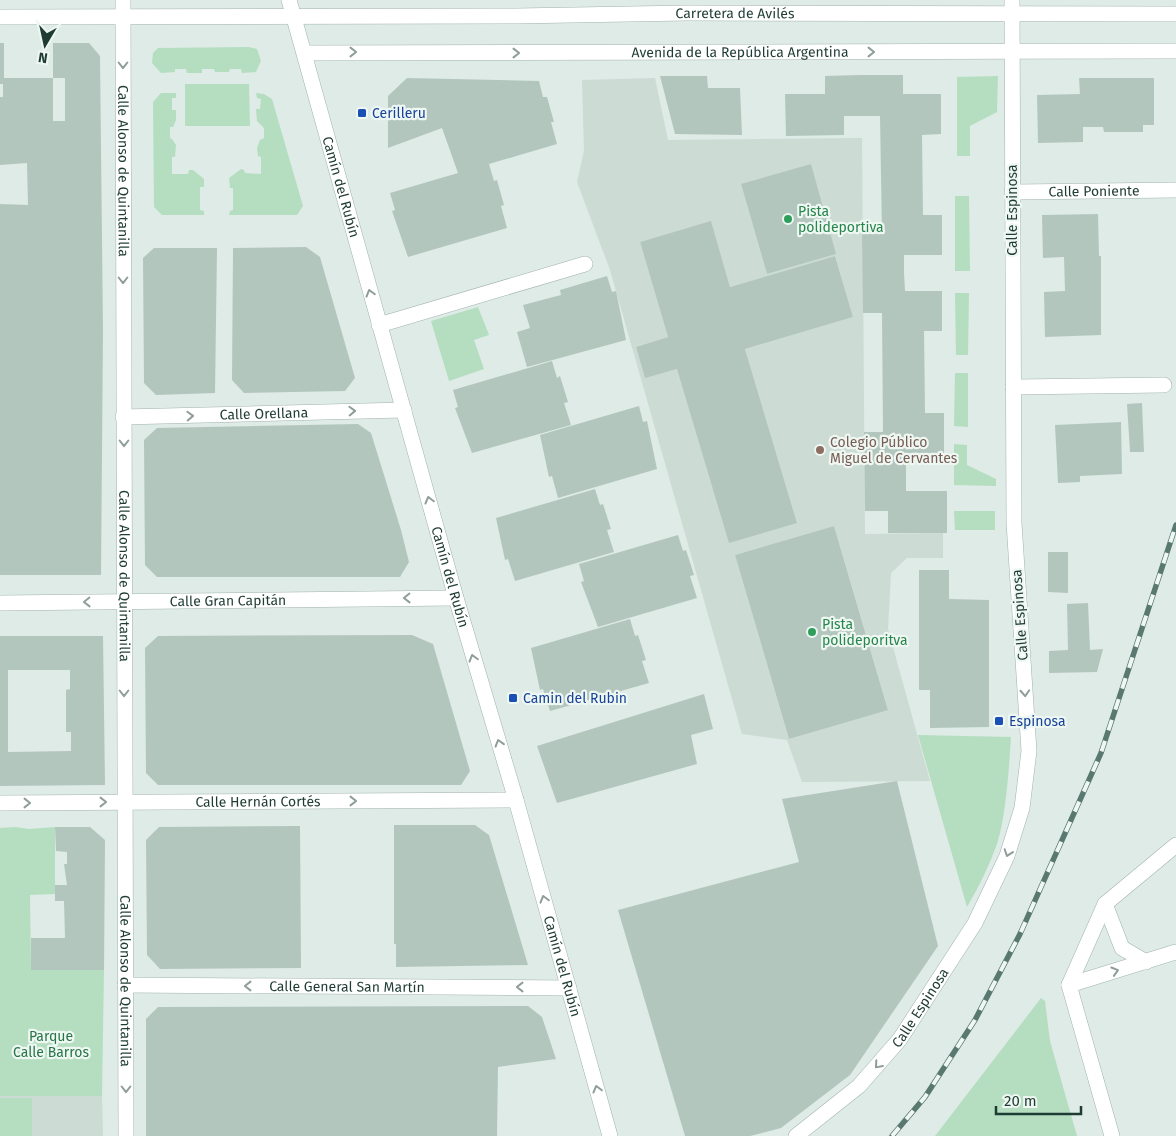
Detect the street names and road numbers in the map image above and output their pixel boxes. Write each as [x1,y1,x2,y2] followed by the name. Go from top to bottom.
[675,4,795,22] street label: Carretera de Avilés
[631,43,849,61] street label: Avenida de la República Argentina
[115,85,132,257] street label: Calle Alonso de Quintanilla
[319,134,363,239] street label: Camín del Rubín
[1004,164,1021,256] street label: Calle Espinosa
[1048,182,1140,200] street label: Calle Poniente
[219,404,308,423] street label: Calle Orellana
[116,490,133,662] street label: Calle Alonso de Quintanilla
[428,524,473,629] street label: Camín del Rubín
[1008,569,1032,661] street label: Calle Espinosa
[170,591,286,610] street label: Calle Gran Capitán
[195,793,321,810] street label: Calle Hernán Cortés
[117,895,134,1067] street label: Calle Alonso de Quintanilla
[540,914,585,1018] street label: Camín del Rubín
[888,965,952,1051] street label: Calle Espinosa
[269,977,425,996] street label: Calle General San Martín

